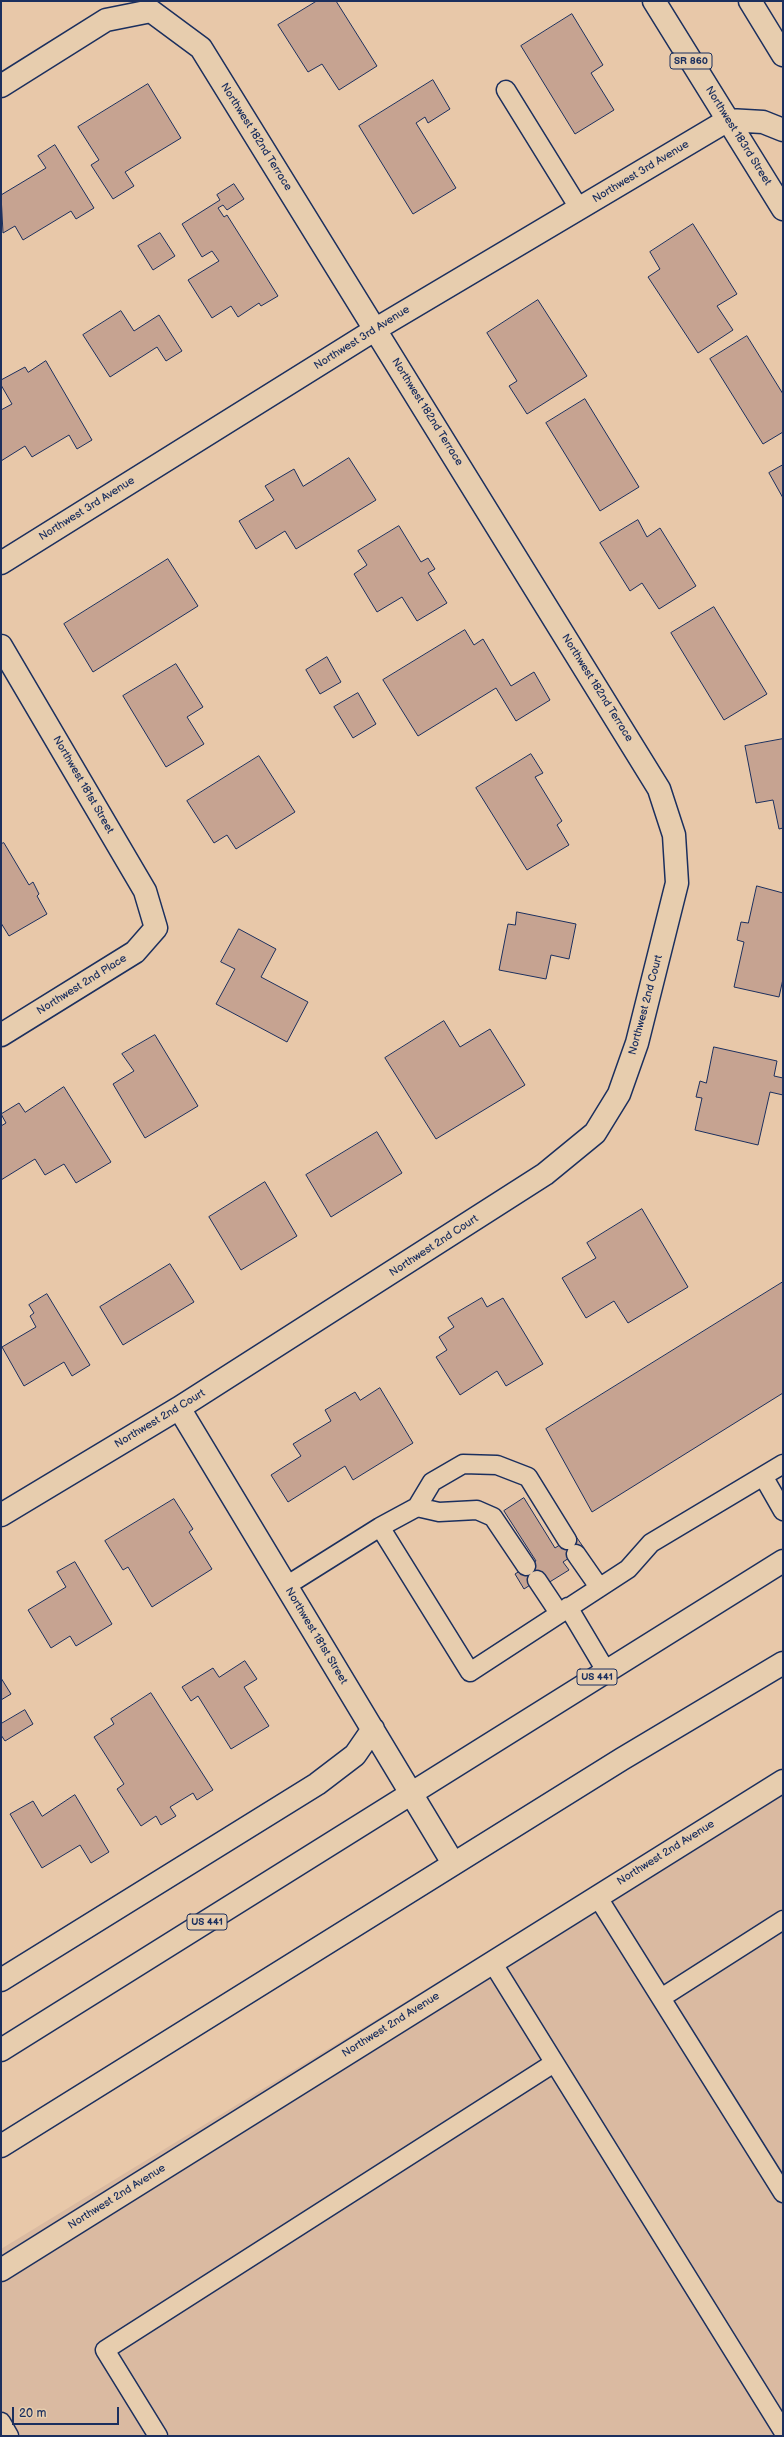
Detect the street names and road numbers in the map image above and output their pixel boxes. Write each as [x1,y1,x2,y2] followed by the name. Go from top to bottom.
[670,53,712,69] road number: SR 860
[217,81,295,193] street label: Northwest 182nd Terrace
[702,84,774,188] street label: Northwest 183rd Street
[590,138,692,206] street label: Northwest 3rd Avenue
[312,303,412,373] street label: Northwest 3rd Avenue
[388,356,466,468] street label: Northwest 182nd Terrace
[37,474,137,544] street label: Northwest 3rd Avenue
[558,632,636,744] street label: Northwest 182nd Terrace
[50,734,116,836] street label: Northwest 181st Street
[35,952,129,1018] street label: Northwest 2nd Place
[626,953,666,1057] street label: Northwest 2nd Court
[387,1212,481,1280] street label: Northwest 2nd Court
[112,1387,208,1451] street label: Northwest 2nd Court
[282,1585,350,1687] street label: Northwest 181st Street
[577,1669,617,1685] road number: US 441
[615,1818,717,1888] street label: Northwest 2nd Avenue
[187,1914,227,1930] road number: US 441
[340,1990,442,2060] street label: Northwest 2nd Avenue
[66,2162,168,2232] street label: Northwest 2nd Avenue

